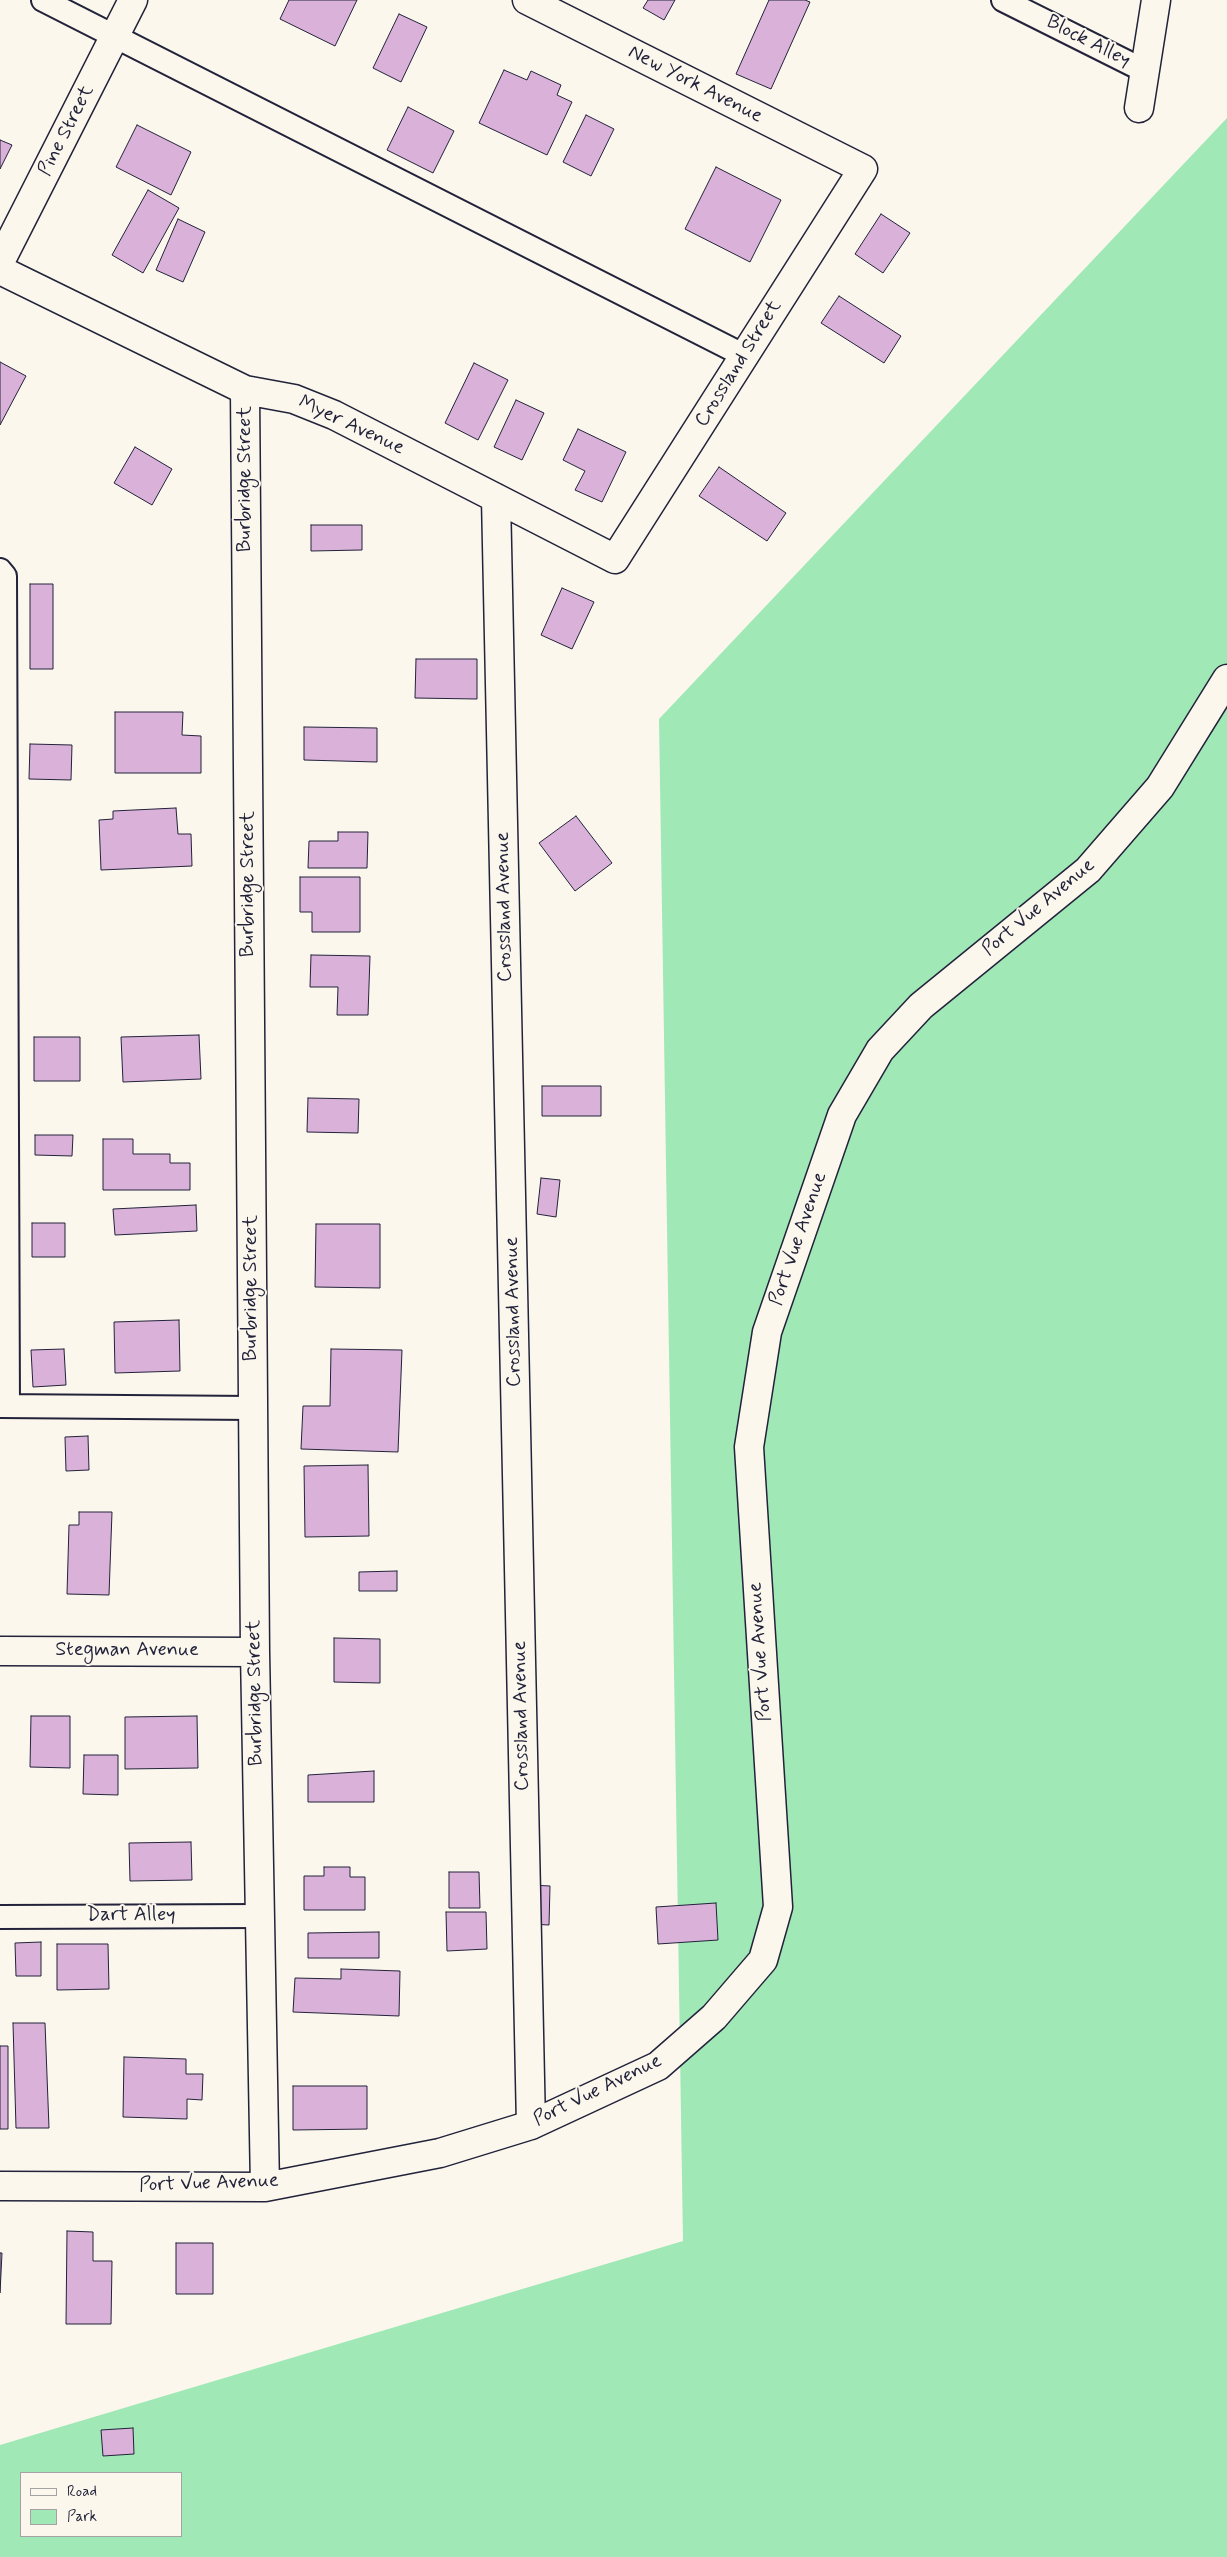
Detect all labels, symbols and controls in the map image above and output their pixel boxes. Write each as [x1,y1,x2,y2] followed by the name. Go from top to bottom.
[1042,11,1134,73] street label: Block Alley
[624,41,766,129] street label: New York Avenue
[34,82,100,180] street label: Pine Street
[690,296,788,432] street label: Crossland Street
[294,391,408,461] street label: Myer Avenue
[234,406,258,552] street label: Burbridge Street
[237,811,261,957] street label: Burbridge Street
[492,832,518,982] street label: Crossland Avenue
[978,854,1100,962] street label: Port Vue Avenue
[765,1169,833,1309] street label: Port Vue Avenue
[240,1215,264,1361] street label: Burbridge Street
[501,1237,527,1387] street label: Crossland Avenue
[744,1582,778,1722] street label: Port Vue Avenue
[243,1620,269,1766] street label: Burbridge Street
[55,1639,199,1663] street label: Stegman Avenue
[509,1641,535,1791] street label: Crossland Avenue
[87,1904,175,1928] street label: Dart Alley
[530,2050,666,2132] street label: Port Vue Avenue
[139,2170,279,2198] street label: Port Vue Avenue
[20,2472,182,2537] legend
[67,2482,97,2502] text: Road
[67,2507,97,2527] text: Park

